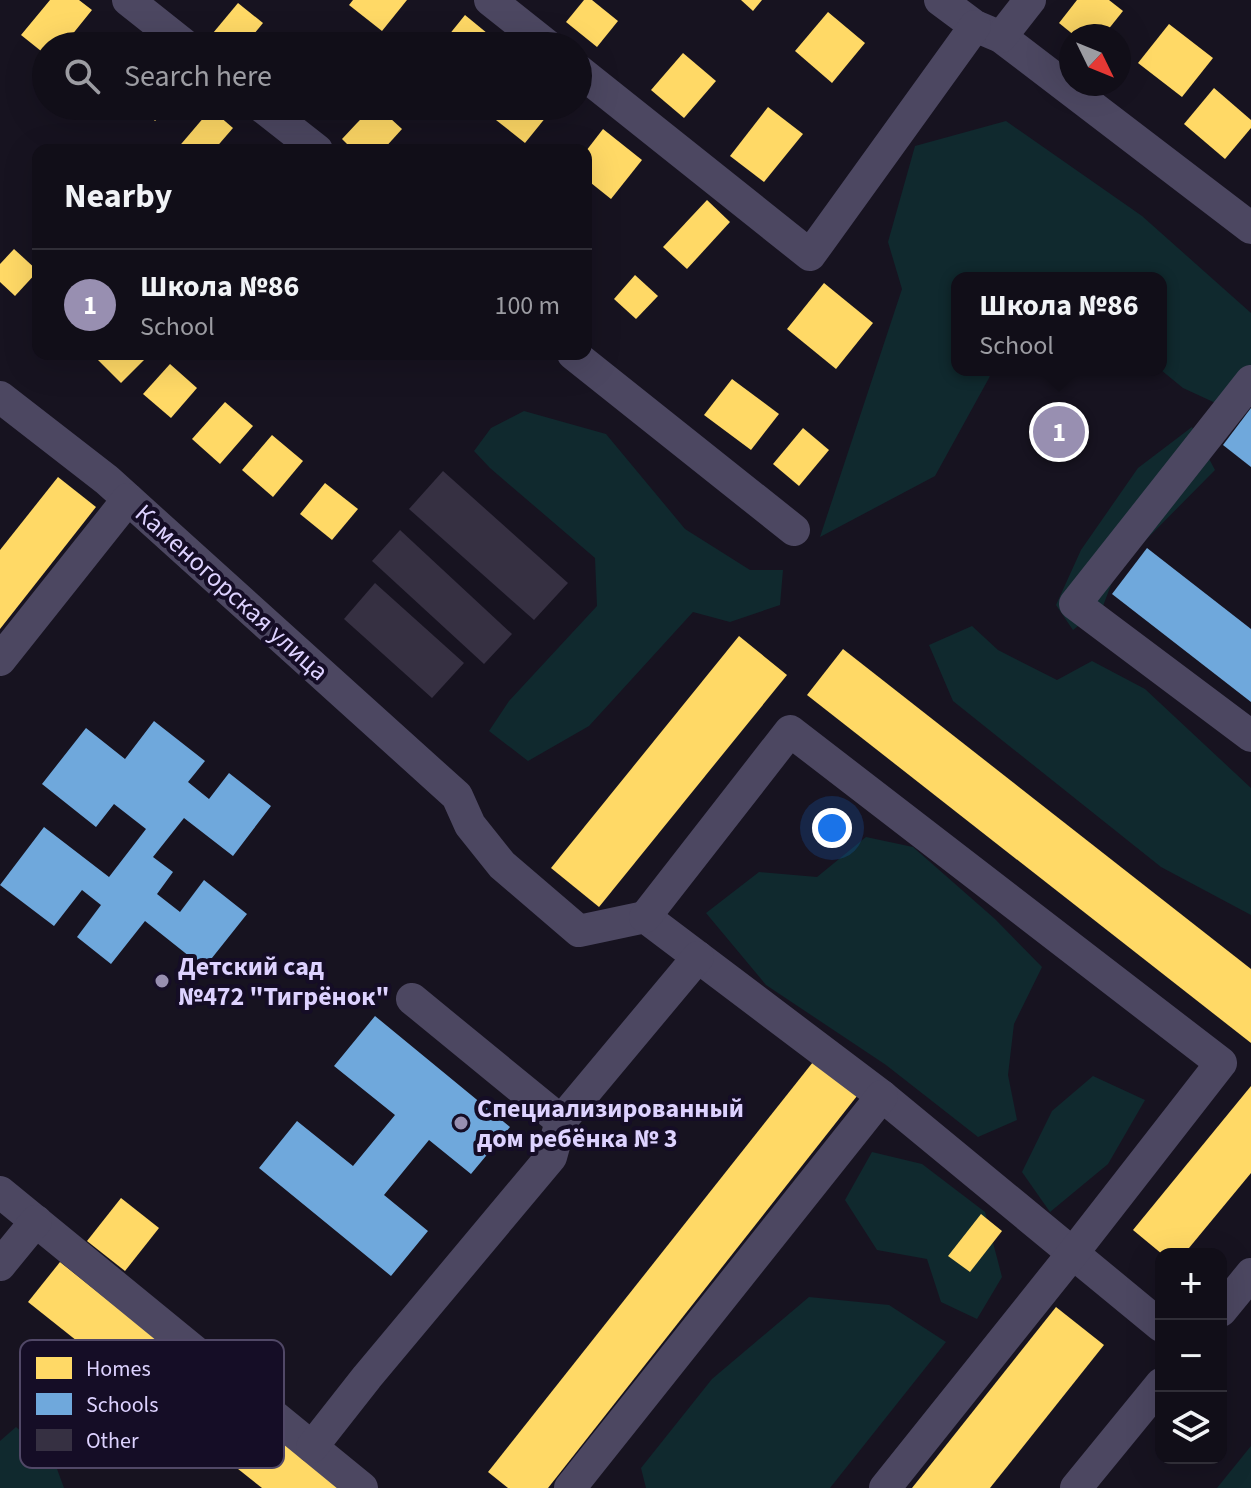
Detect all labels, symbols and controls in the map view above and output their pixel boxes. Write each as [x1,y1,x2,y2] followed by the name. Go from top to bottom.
[1059,24,1131,96] north arrow
[32,32,592,120] search box
[60,54,104,98] icon: search
[124,55,272,98] text: Search here
[64,172,172,221] text: Nearby
[140,265,299,308] text: Школа №86
[951,272,1167,376] popup
[979,284,1139,327] text: Школа №86
[83,287,97,324] text: 1
[494,287,560,324] text: 100 m
[140,308,215,345] text: School
[979,327,1054,364] text: School
[1033,402,1085,462] pin: 1
[127,495,336,689] street label: Каменогорская улица
[812,808,852,848] your location
[178,948,389,1015] place label: Детский сад №472 "Тигрёнок"
[153,972,171,990] marker: Детский сад №472 "Тигрёнок"
[477,1090,744,1157] place label: Специализированный дом ребёнка № 3
[452,1114,470,1132] marker: Специализированный дом ребёнка № 3
[1155,1248,1227,1464] map controls
[1155,1248,1227,1320] button: +
[1155,1320,1227,1392] button: −
[20,1340,284,1468] legend
[86,1353,151,1385] text: Homes
[86,1389,158,1421] text: Schools
[1155,1392,1227,1464] button: layers
[86,1425,139,1457] text: Other

